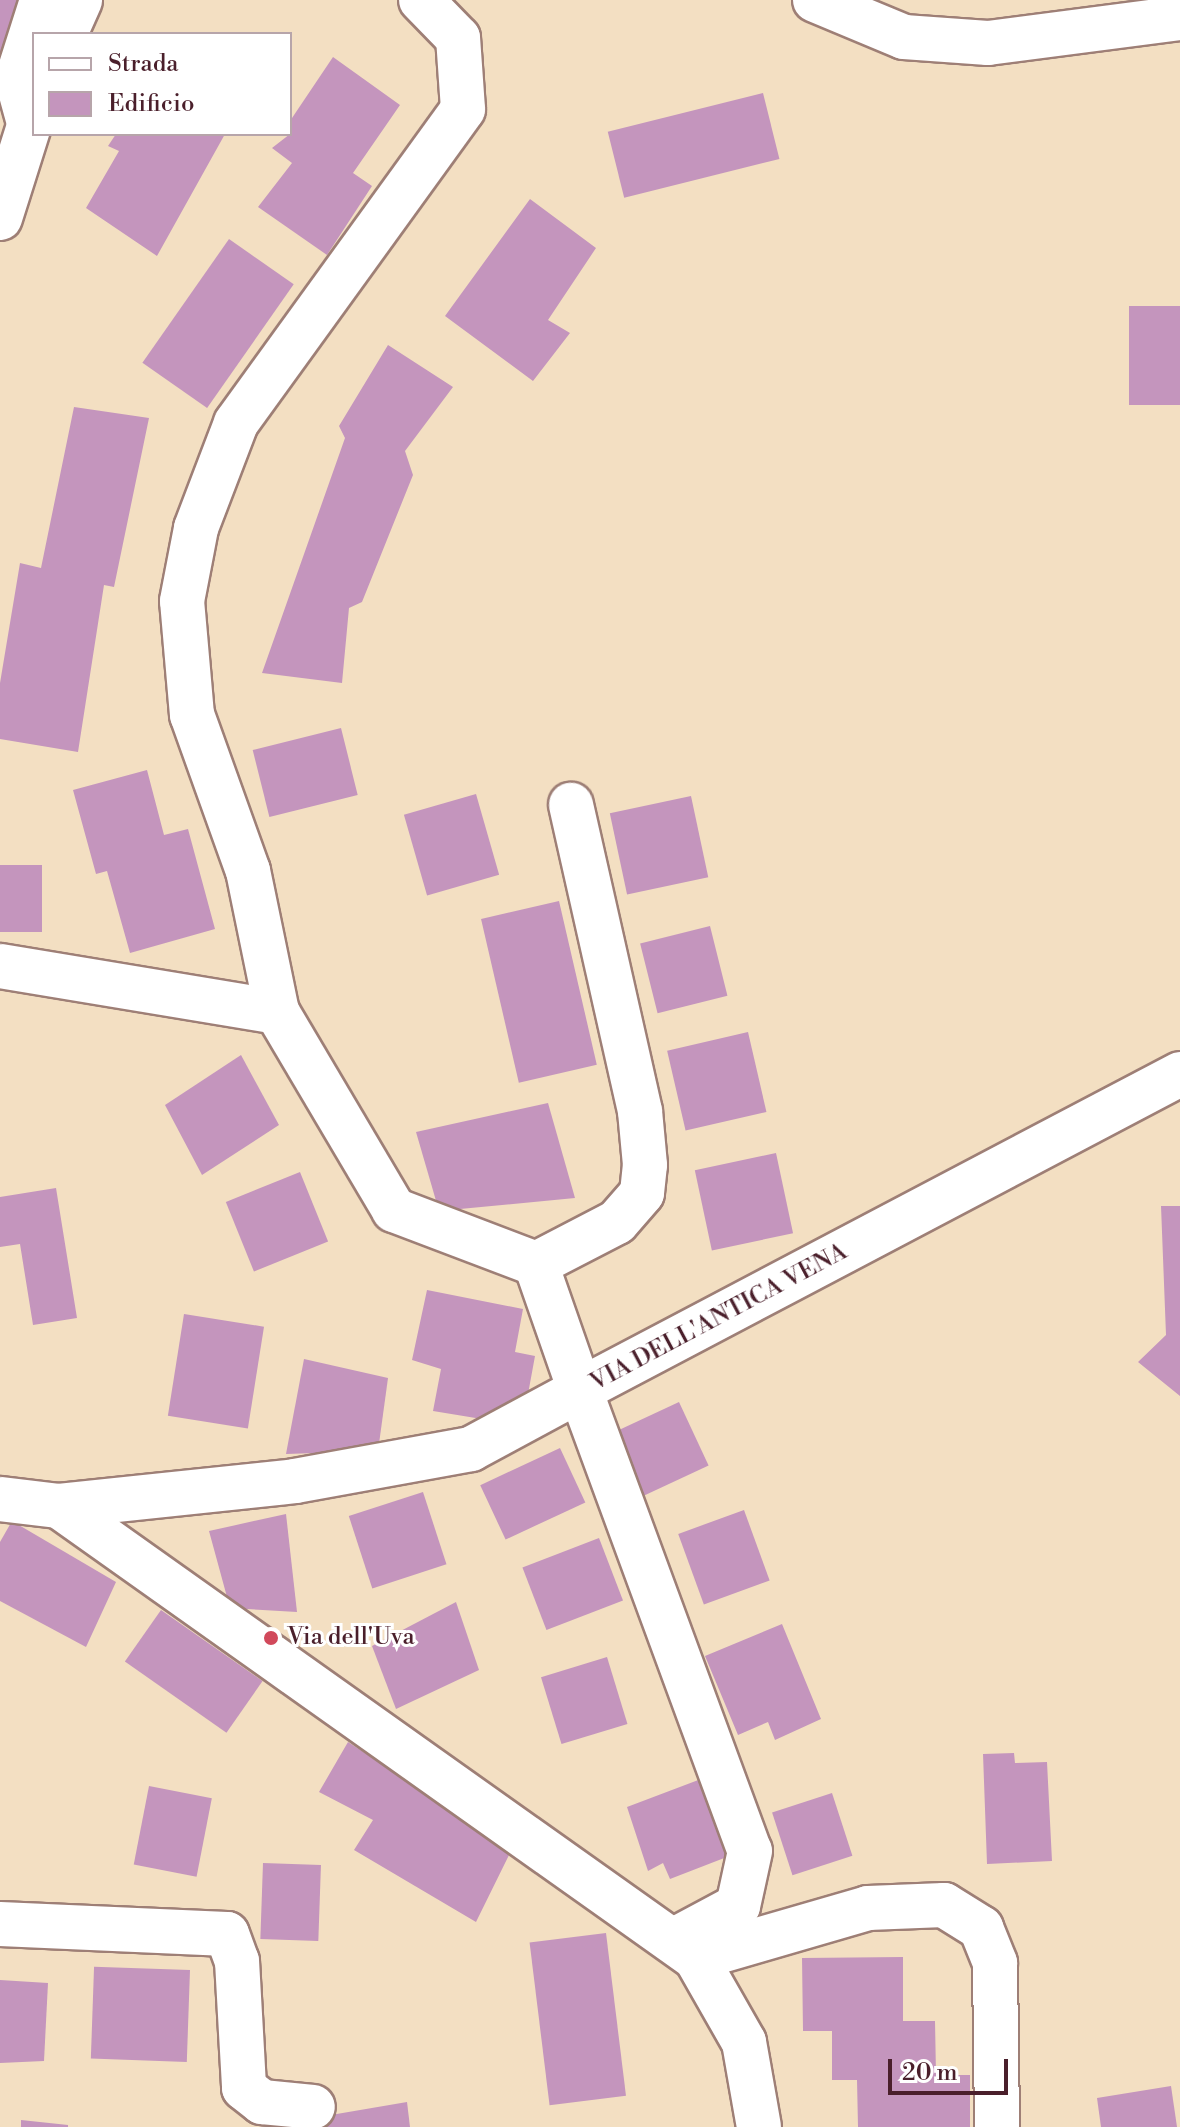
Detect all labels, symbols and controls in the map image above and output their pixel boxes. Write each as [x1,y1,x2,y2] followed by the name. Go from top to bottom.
[32,32,292,136] legend
[108,49,178,79] text: Strada
[108,89,194,119] text: Edificio
[586,1238,852,1398] street label: VIA DELL'ANTICA VENA
[287,1624,415,1652] place label: Via dell'Uva
[262,1629,280,1647] marker: Via dell'Uva
[892,2043,1012,2093] scale bar
[902,2058,958,2088] text: 20 m

